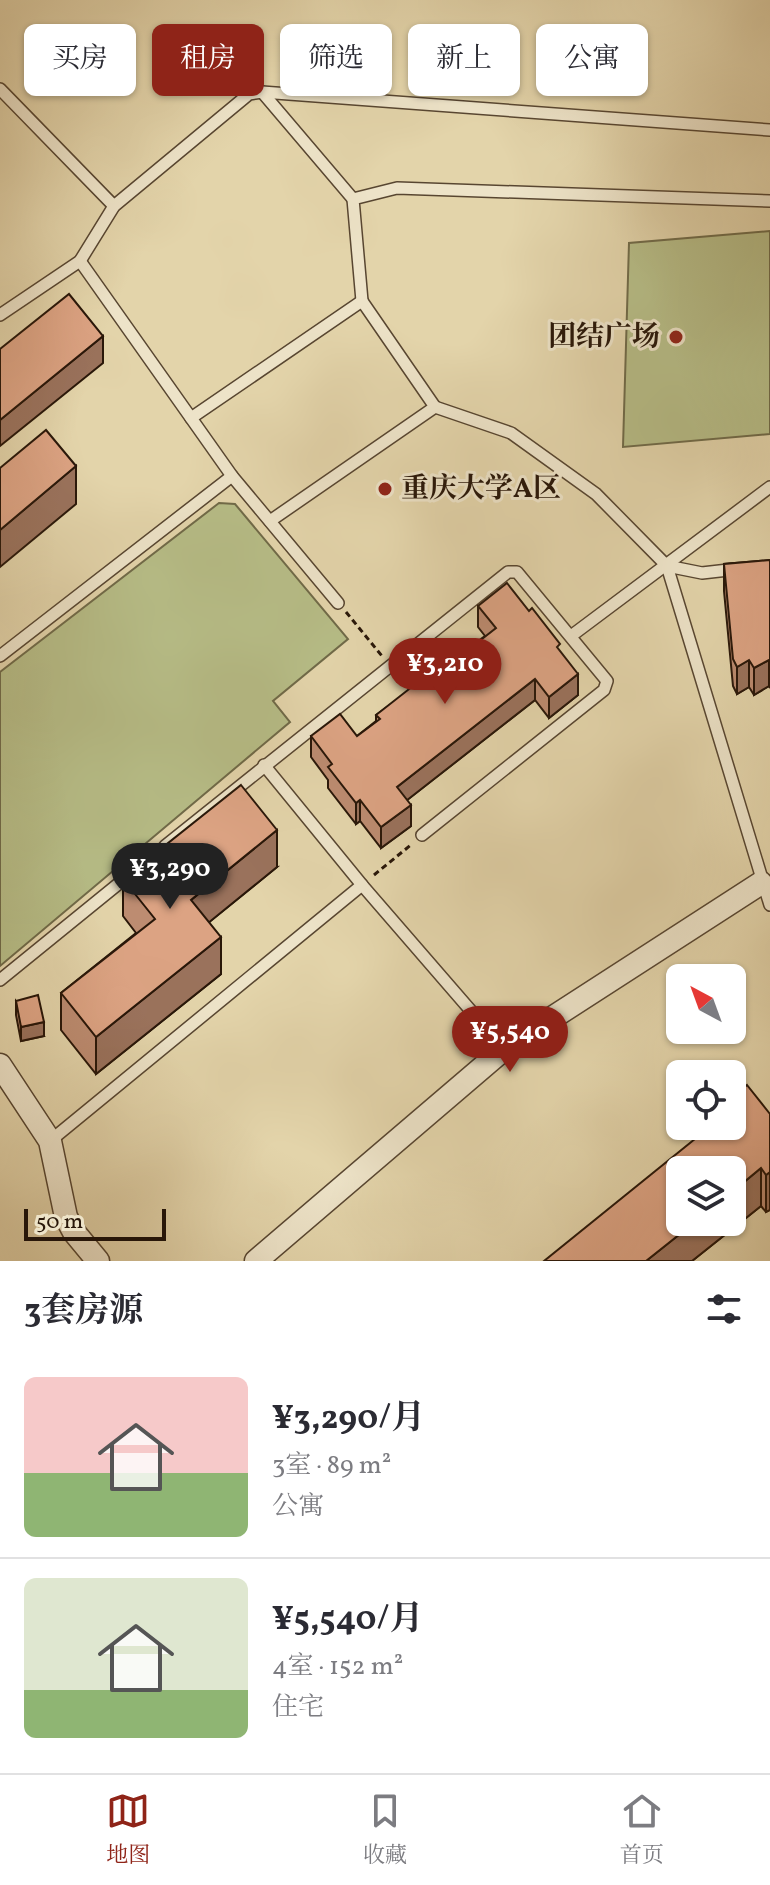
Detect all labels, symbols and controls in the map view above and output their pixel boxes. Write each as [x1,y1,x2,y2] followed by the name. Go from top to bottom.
[24,24,136,96] chip: 买房
[152,24,264,96] chip: 租房
[280,24,392,96] chip: 筛选
[408,24,520,96] chip: 新上
[536,24,648,96] chip: 公寓
[548,318,660,357] place label: 团结广场
[667,328,685,346] marker: 团结广场
[401,470,561,509] place label: 重庆大学A区
[376,480,394,498] marker: 重庆大学A区
[380,638,510,706] pin: ¥3,210
[406,646,484,682] text: ¥3,210
[105,843,235,911] pin: ¥3,290
[129,851,211,887] text: ¥3,290
[666,964,746,1044] north arrow
[666,964,746,1236] map controls
[445,1006,575,1074] pin: ¥5,540
[470,1014,550,1050] text: ¥5,540
[666,1060,746,1140] button: locate
[666,1156,746,1236] button: layers
[24,1205,166,1241] scale bar
[36,1207,83,1238] text: 50 m
[702,1287,746,1331] icon: filters
[24,1289,143,1336] text: 3套房源
[272,1396,425,1443] text: ¥3,290/月
[88,1409,184,1505] icon: home
[272,1448,391,1484] text: 3室 · 89 m²
[272,1489,324,1525] text: 公寓
[272,1597,424,1644] text: ¥5,540/月
[88,1610,184,1706] icon: home
[272,1649,403,1685] text: 4室 · 152 m²
[272,1690,324,1726] text: 住宅
[106,1789,150,1872] tab: 地图
[363,1789,407,1872] tab: 收藏
[620,1789,664,1872] tab: 首页

